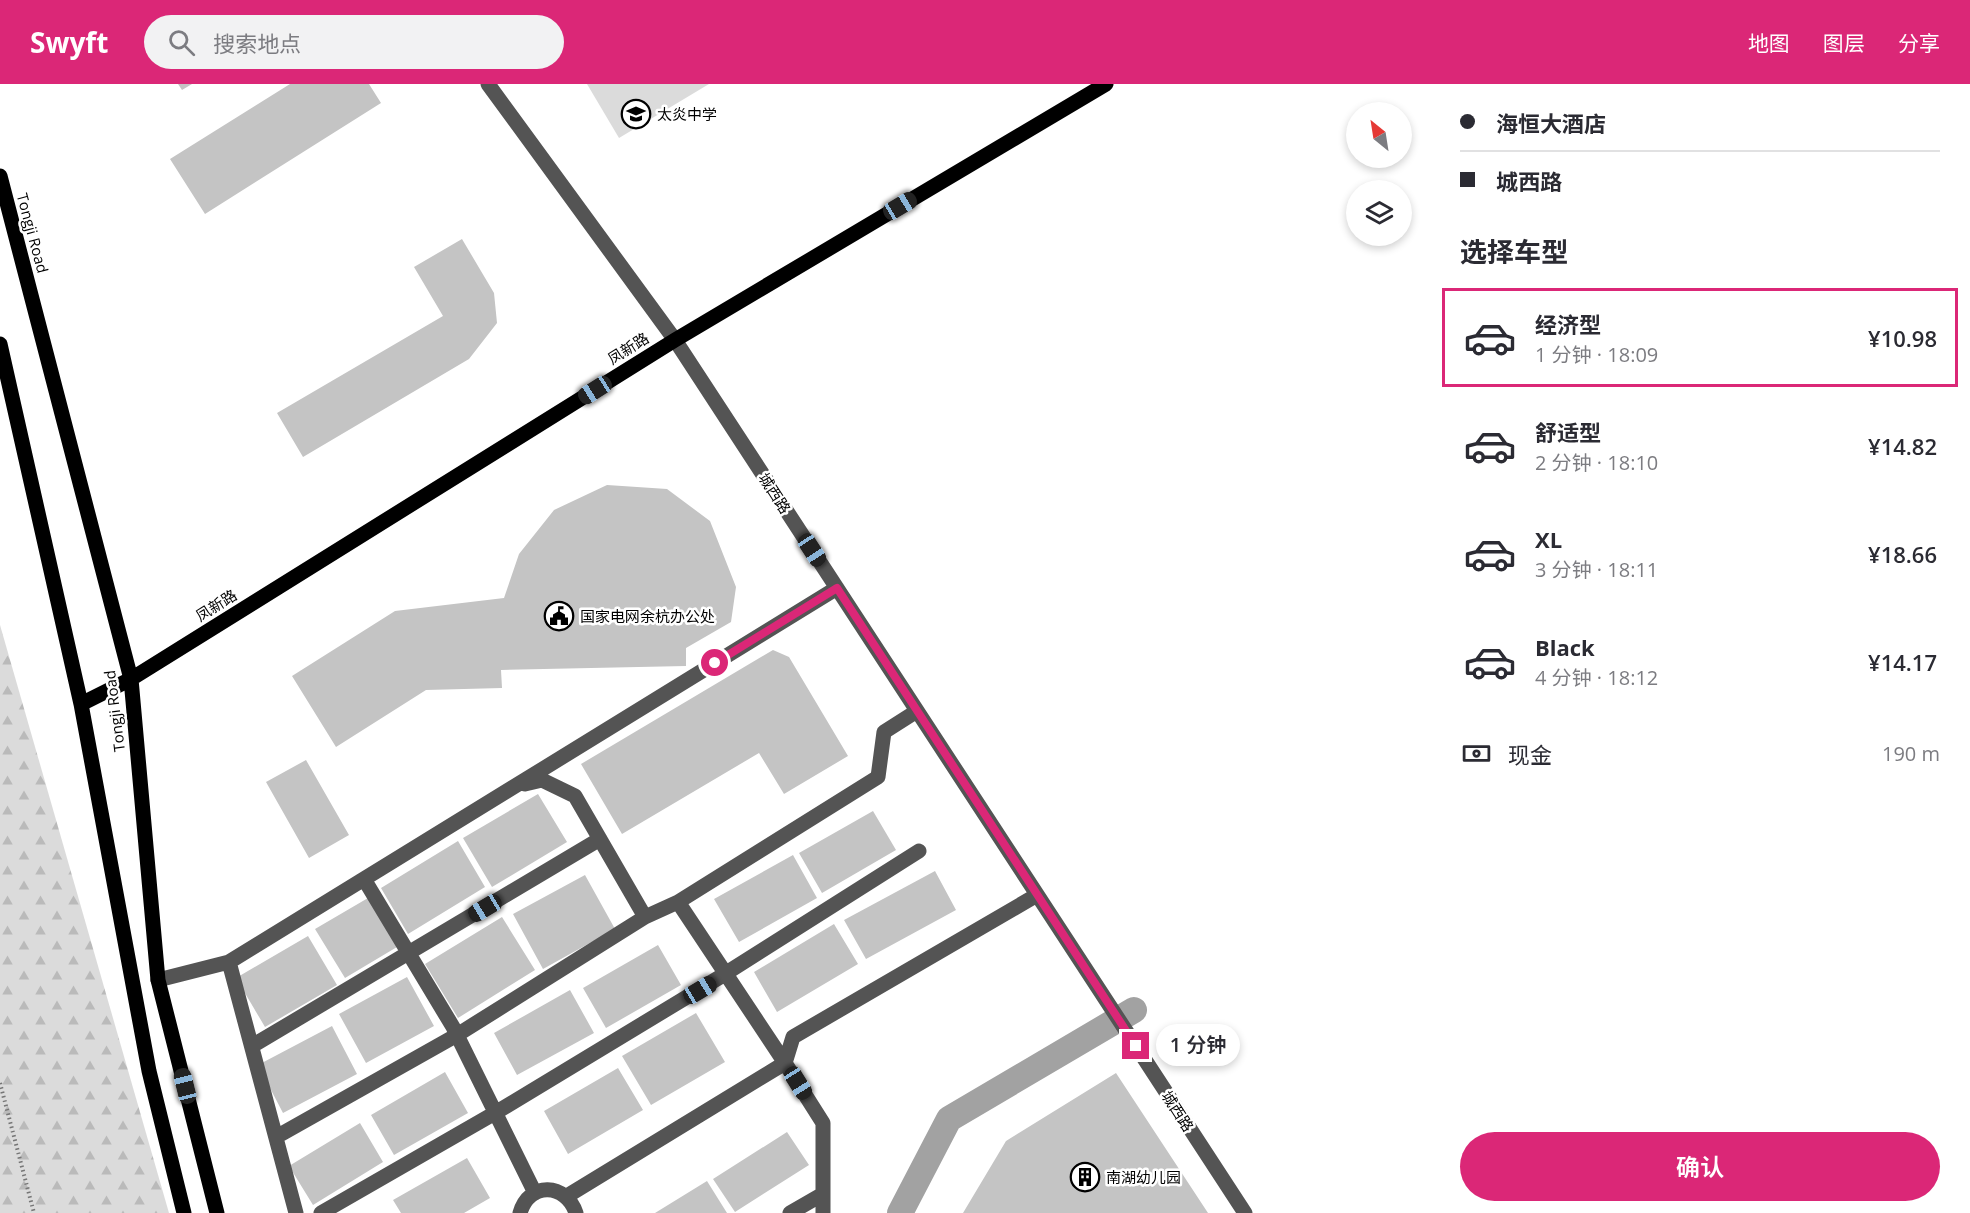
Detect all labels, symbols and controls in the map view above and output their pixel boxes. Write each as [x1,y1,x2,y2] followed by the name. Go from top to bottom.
[144,15,564,69] search box
[30,23,108,61] text: Swyft
[165,26,198,59] icon: search
[213,28,301,58] text: 搜索地点
[1748,29,1790,57] text: 地图
[1823,29,1865,57] text: 图层
[1898,29,1940,57] text: 分享
[620,98,652,130] school or university icon: 太炎中学
[1346,102,1412,168] north arrow
[1346,102,1412,246] map controls
[657,104,717,124] place label: 太炎中学
[1496,108,1606,138] text: 海恒大酒店
[1496,166,1562,196] text: 城西路
[1346,180,1412,246] button: layers
[880,189,920,223] car
[13,191,53,275] street label: Tongji Road
[1460,233,1568,270] text: 选择车型
[1535,309,1601,339] text: 经济型
[1463,311,1517,365] icon: car
[1868,323,1937,353] text: ¥10.98
[604,328,652,368] street label: 凤新路
[1535,341,1658,368] text: 1 分钟 · 18:09
[575,373,615,407] car
[1535,417,1601,447] text: 舒适型
[1463,419,1517,473] icon: car
[1868,431,1937,461] text: ¥14.82
[1535,449,1658,476] text: 2 分钟 · 18:10
[754,469,796,517] street label: 城西路
[1535,524,1562,554] text: XL
[1463,527,1517,581] icon: car
[795,530,829,570] car
[1868,539,1937,569] text: ¥18.66
[1535,556,1658,583] text: 3 分钟 · 18:11
[192,585,240,625] street label: 凤新路
[543,600,575,632] public building icon: 国家电网余杭办公处
[580,606,715,626] place label: 国家电网余杭办公处
[1535,632,1595,662] text: Black
[1463,635,1517,689] icon: car
[1868,647,1937,677] text: ¥14.17
[701,649,728,676] route start
[1535,664,1658,691] text: 4 分钟 · 18:12
[99,669,129,753] street label: Tongji Road
[1460,737,1493,770] icon: cash
[1508,739,1552,769] text: 现金
[1882,740,1940,767] text: 190 m
[465,891,505,925] car
[680,973,720,1007] car
[1157,1025,1241,1067] callout: 1 分钟
[1170,1031,1226,1058] text: 1 分钟
[1122,1032,1149,1059] route end
[781,1063,815,1103] car
[172,1066,198,1106] car
[1157,1087,1199,1135] street label: 城西路
[1460,1132,1940,1201] button: 确认
[1069,1161,1101,1193] building icon: 南湖幼儿园
[1106,1167,1181,1187] place label: 南湖幼儿园

